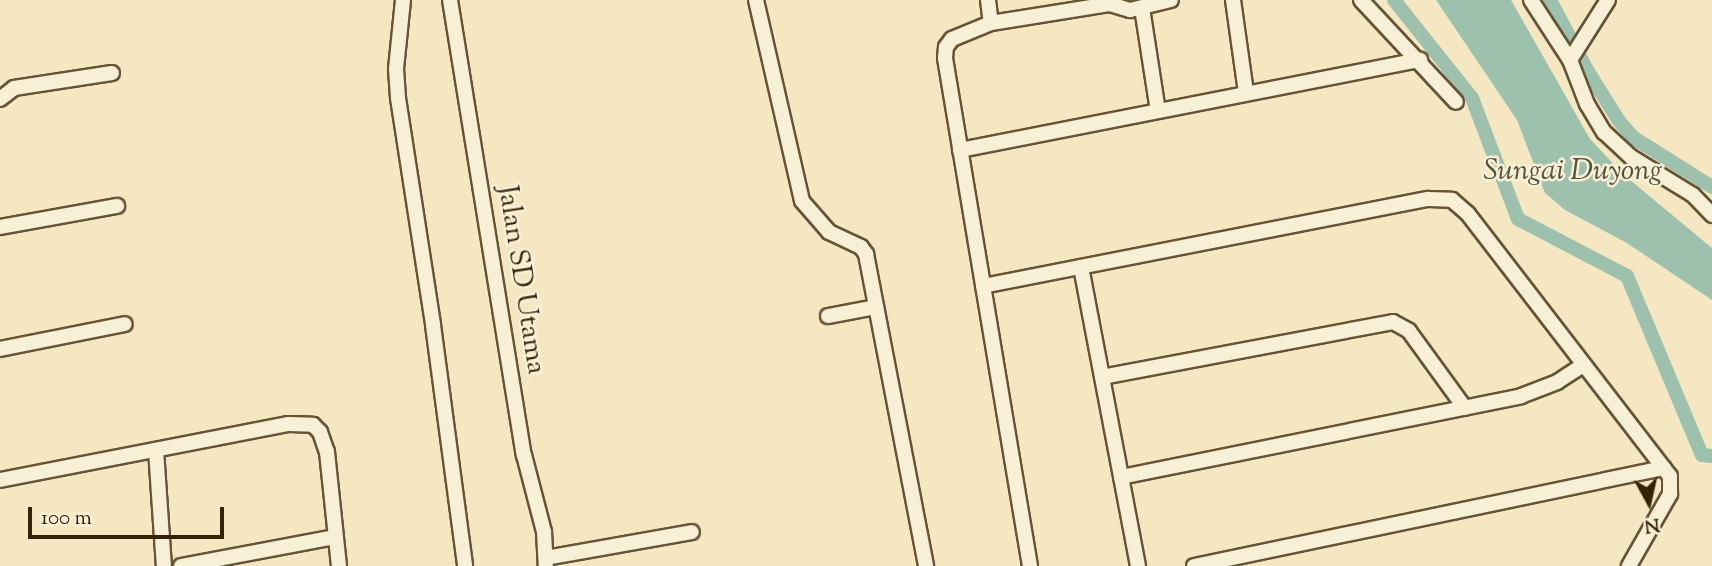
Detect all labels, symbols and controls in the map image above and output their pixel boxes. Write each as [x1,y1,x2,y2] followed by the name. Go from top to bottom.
[1483,154,1663,190] water label: Sungai Duyong
[490,183,552,377] street label: Jalan SD Utama
[1614,468,1684,538] north arrow
[32,492,228,536] scale bar
[41,504,92,534] text: 100 m
[1643,510,1661,539] text: N

